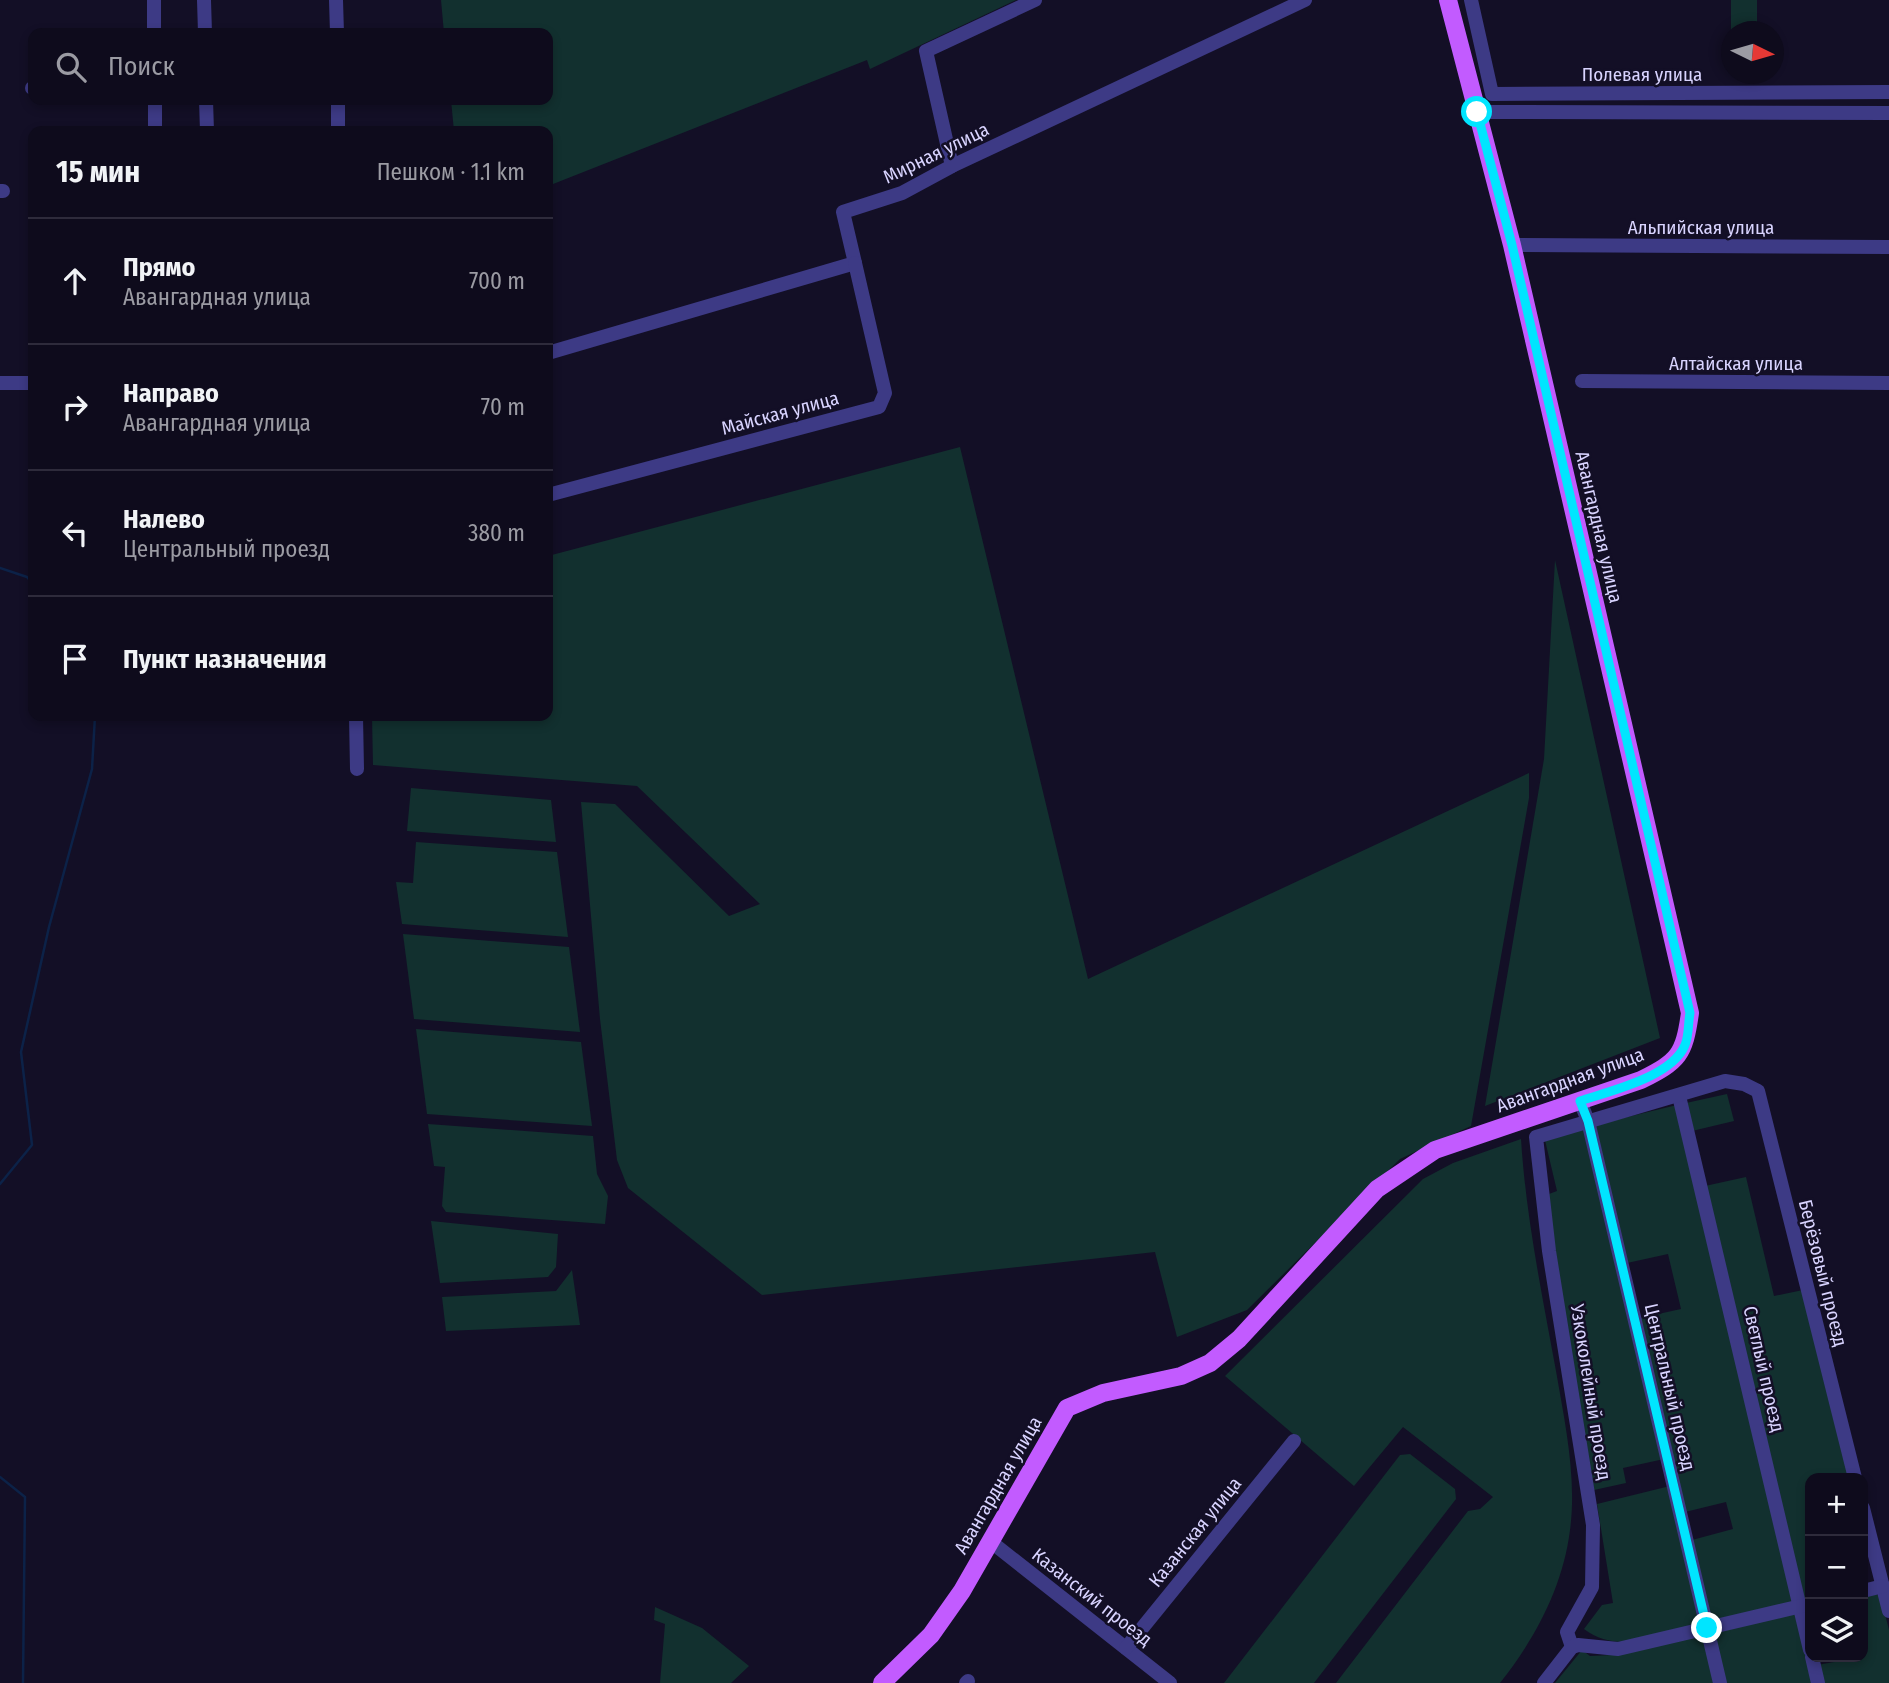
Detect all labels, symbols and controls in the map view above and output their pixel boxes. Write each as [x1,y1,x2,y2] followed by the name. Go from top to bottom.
[1721,21,1784,84] north arrow
[28,28,553,105] search box
[52,48,90,86] icon: search
[108,51,175,82] text: Поиск
[1582,63,1702,86] street label: Полевая улица
[1461,96,1492,127] route start
[879,118,993,188] street label: Мирная улица
[56,154,140,190] text: 15 мин
[377,158,525,186] text: Пешком · 1.1 km
[1628,216,1774,239] street label: Альпийская улица
[123,252,195,283] text: Прямо
[56,262,94,300] icon: ahead
[469,267,525,295] text: 700 m
[123,283,311,311] text: Авангардная улица
[1669,352,1803,375] street label: Алтайская улица
[123,378,219,409] text: Направо
[719,386,841,440] street label: Майская улица
[56,388,94,426] icon: right
[481,393,525,421] text: 70 m
[123,409,311,437] text: Авангардная улица
[1570,449,1628,605] street label: Авангардная улица
[123,504,205,535] text: Налево
[56,514,94,552] icon: left
[468,519,525,547] text: 380 m
[123,535,330,563] text: Центральный проезд
[56,640,94,678] icon: arrive
[123,644,327,675] text: Пункт назначения
[1493,1043,1647,1117] street label: Авангардная улица
[1794,1197,1852,1349] street label: Берёзовый проезд
[1566,1301,1616,1482] street label: Узкоколейный проезд
[1640,1301,1700,1473] street label: Центральный проезд
[1738,1304,1790,1434] street label: Светлый проезд
[949,1412,1047,1558] street label: Авангардная улица
[1144,1472,1246,1592] street label: Казанская улица
[1805,1473,1868,1662] map controls
[1805,1473,1868,1536] button: +
[1805,1536,1868,1599] button: −
[1027,1543,1157,1651] street label: Казанский проезд
[1805,1599,1868,1662] button: layers
[1691,1612,1722,1643] route end

